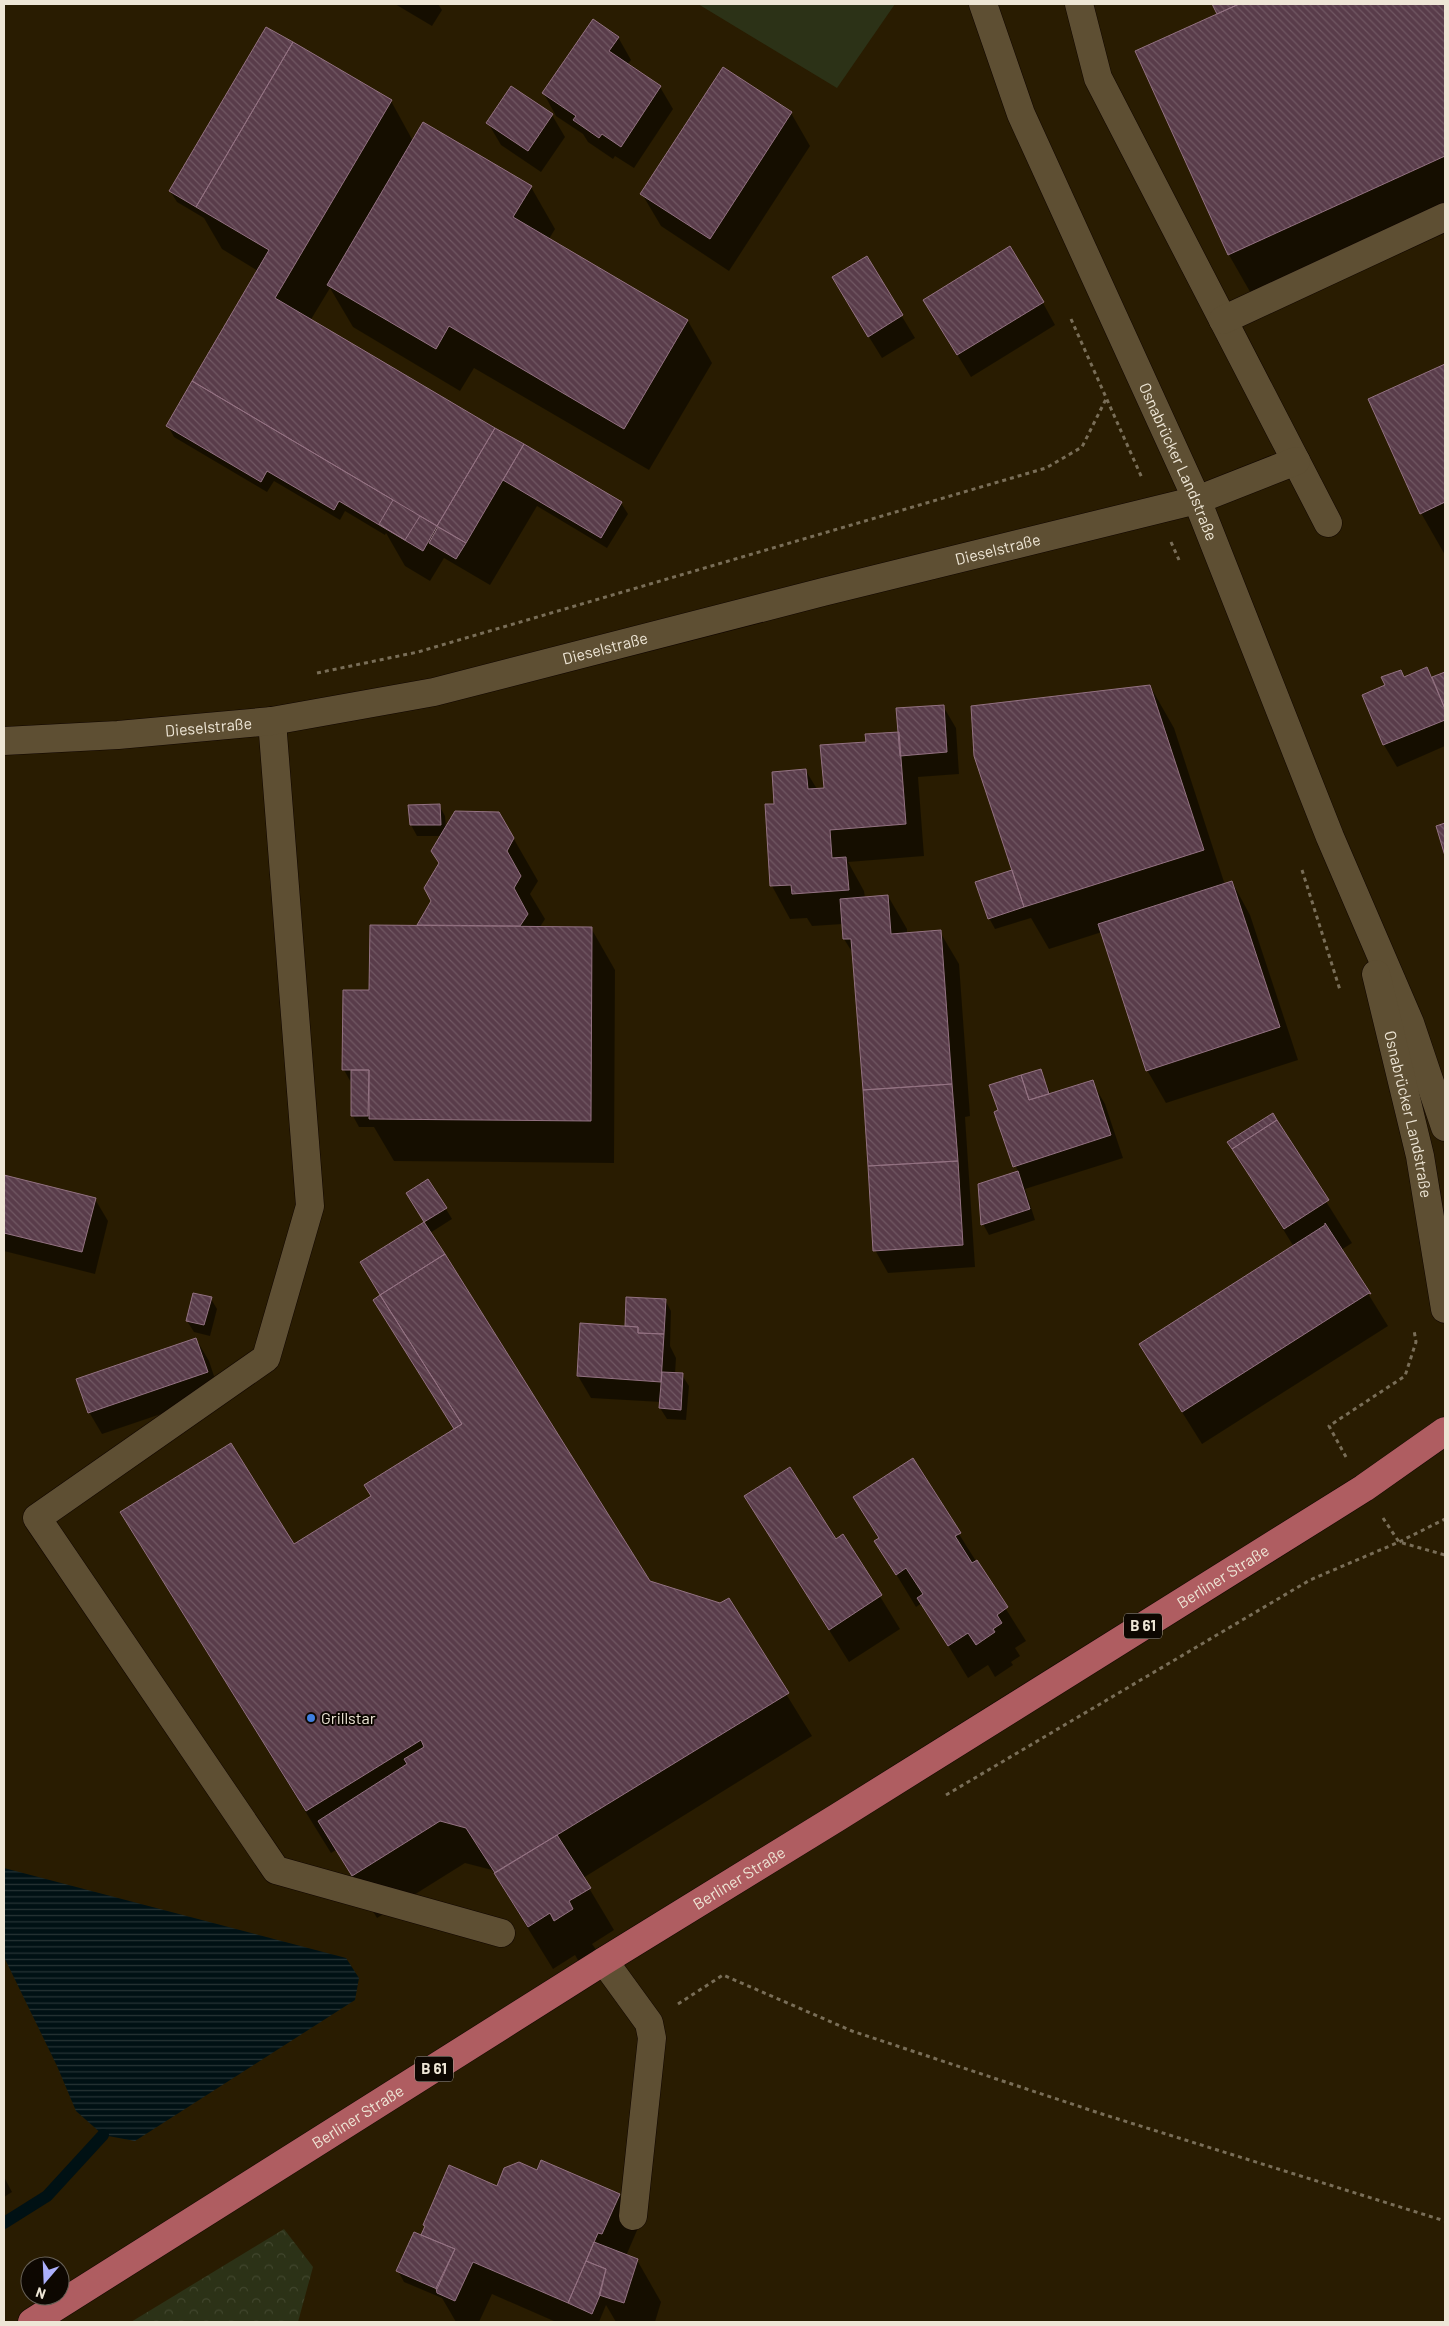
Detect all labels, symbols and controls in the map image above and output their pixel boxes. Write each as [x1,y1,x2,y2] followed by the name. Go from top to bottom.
[1136,379,1222,543] street label: Osnabrücker Landstraße
[953,529,1042,568] street label: Dieselstraße
[560,627,650,668] street label: Dieselstraße
[164,713,253,740] street label: Dieselstraße
[1381,1029,1437,1199] street label: Osnabrücker Landstraße
[1173,1540,1272,1612] street label: Berliner Straße
[1124,1614,1162,1638] road number: B 61
[321,1708,376,1727] place label: Grillstar
[305,1712,317,1724] marker: Grillstar
[689,1842,788,1913] street label: Berliner Straße
[415,2056,453,2082] road number: B 61
[308,2080,407,2152] street label: Berliner Straße
[20,2256,70,2306] north arrow
[33,2284,48,2303] text: N

